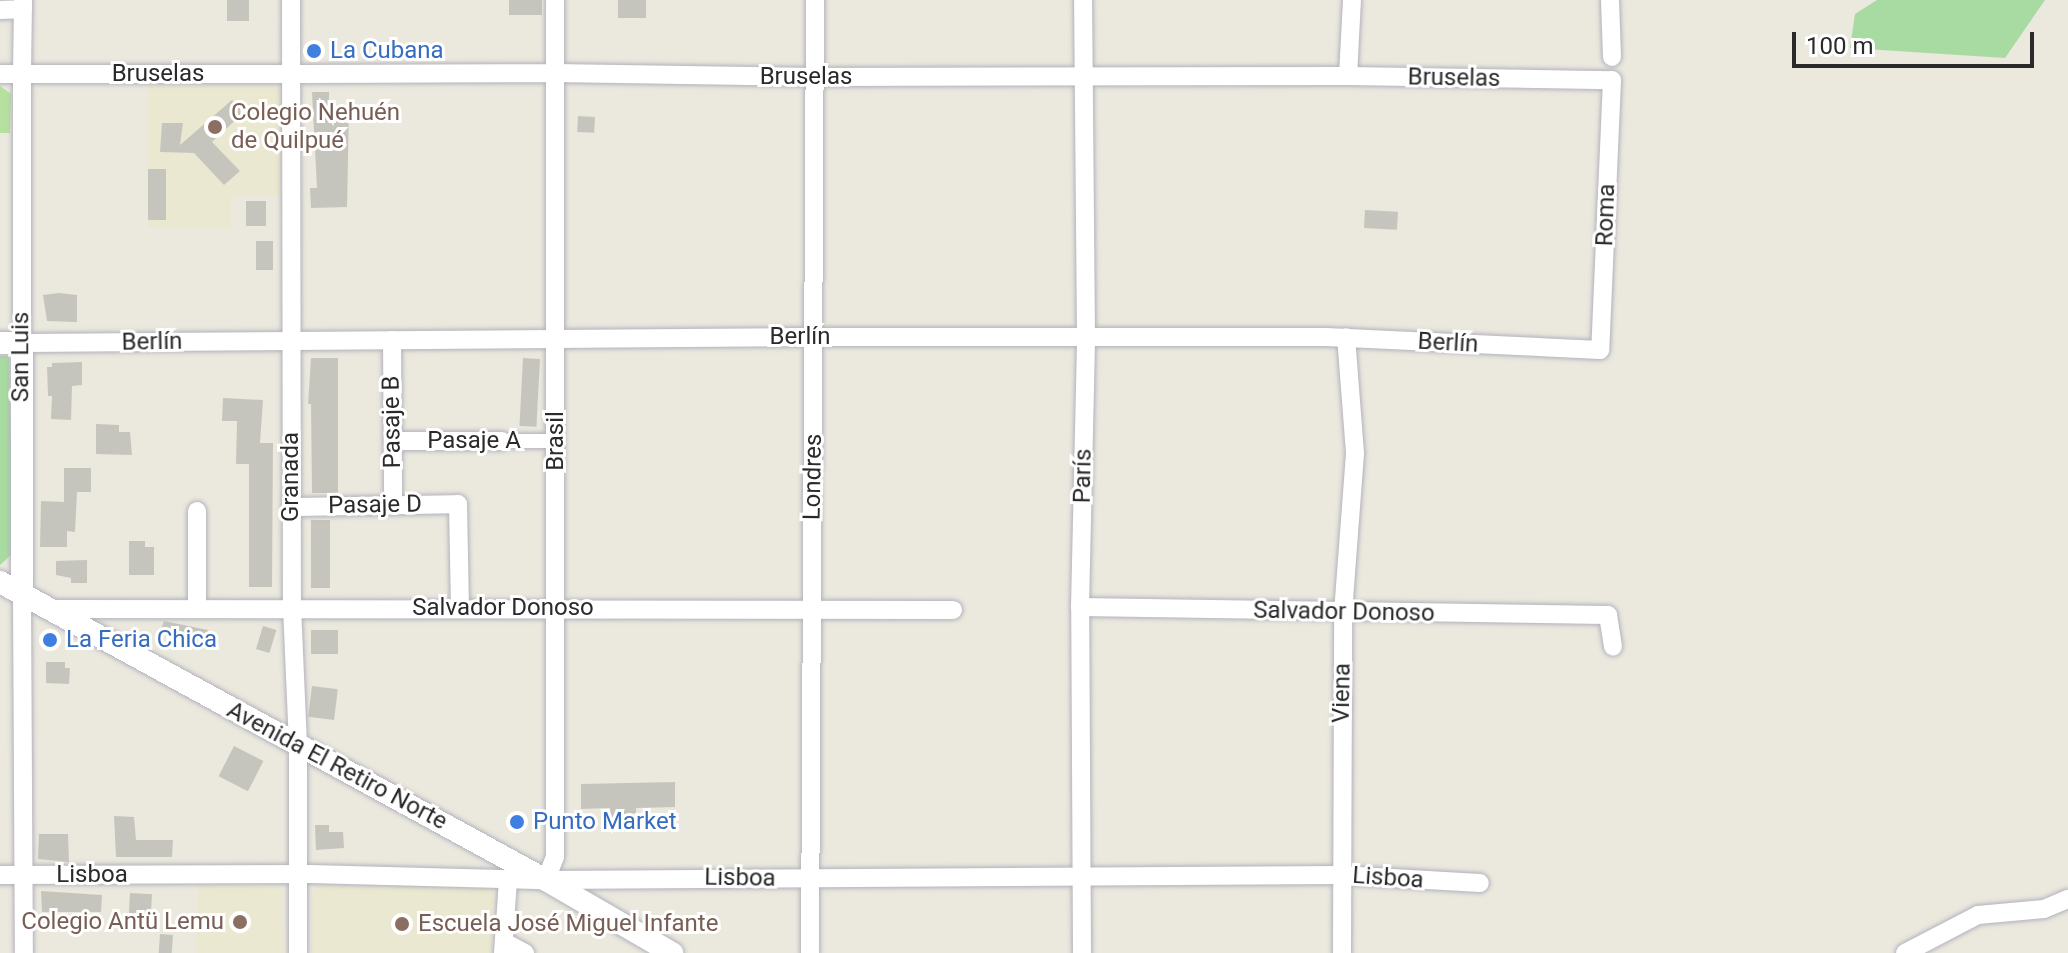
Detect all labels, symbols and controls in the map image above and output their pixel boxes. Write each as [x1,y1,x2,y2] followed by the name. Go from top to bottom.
[1796,16,2038,66] scale bar
[1806,32,1873,60] text: 100 m
[330,37,444,65] place label: La Cubana
[305,42,323,60] marker: La Cubana
[112,60,204,88] street label: Bruselas
[760,63,852,91] street label: Bruselas
[1407,63,1501,93] street label: Bruselas
[231,99,400,155] place label: Colegio Nehuén de Quilpué
[206,118,224,136] marker: Colegio Nehuén de Quilpué
[1591,183,1621,247] street label: Roma
[7,312,35,402] street label: San Luis
[770,323,830,351] street label: Berlín
[121,327,183,357] street label: Berlín
[1417,327,1479,359] street label: Berlín
[377,375,407,469] street label: Pasaje B
[542,411,570,471] street label: Brasil
[427,427,521,455] street label: Pasaje A
[277,432,305,522] street label: Granada
[798,434,828,520] street label: Londres
[1068,448,1098,504] street label: París
[328,490,422,520] street label: Pasaje D
[412,594,594,622] street label: Salvador Donoso
[1253,596,1435,628] street label: Salvador Donoso
[66,626,217,654] place label: La Feria Chica
[41,631,59,649] marker: La Feria Chica
[1327,663,1357,723] street label: Viena
[222,696,452,836] street label: Avenida El Retiro Norte
[533,808,677,836] place label: Punto Market
[508,813,526,831] marker: Punto Market
[56,861,128,889] street label: Lisboa
[1351,861,1425,895] street label: Lisboa
[704,863,776,893] street label: Lisboa
[21,908,224,936] place label: Colegio Antü Lemu
[418,910,718,938] place label: Escuela José Miguel Infante
[231,913,249,931] marker: Colegio Antü Lemu
[393,915,411,933] marker: Escuela José Miguel Infante

